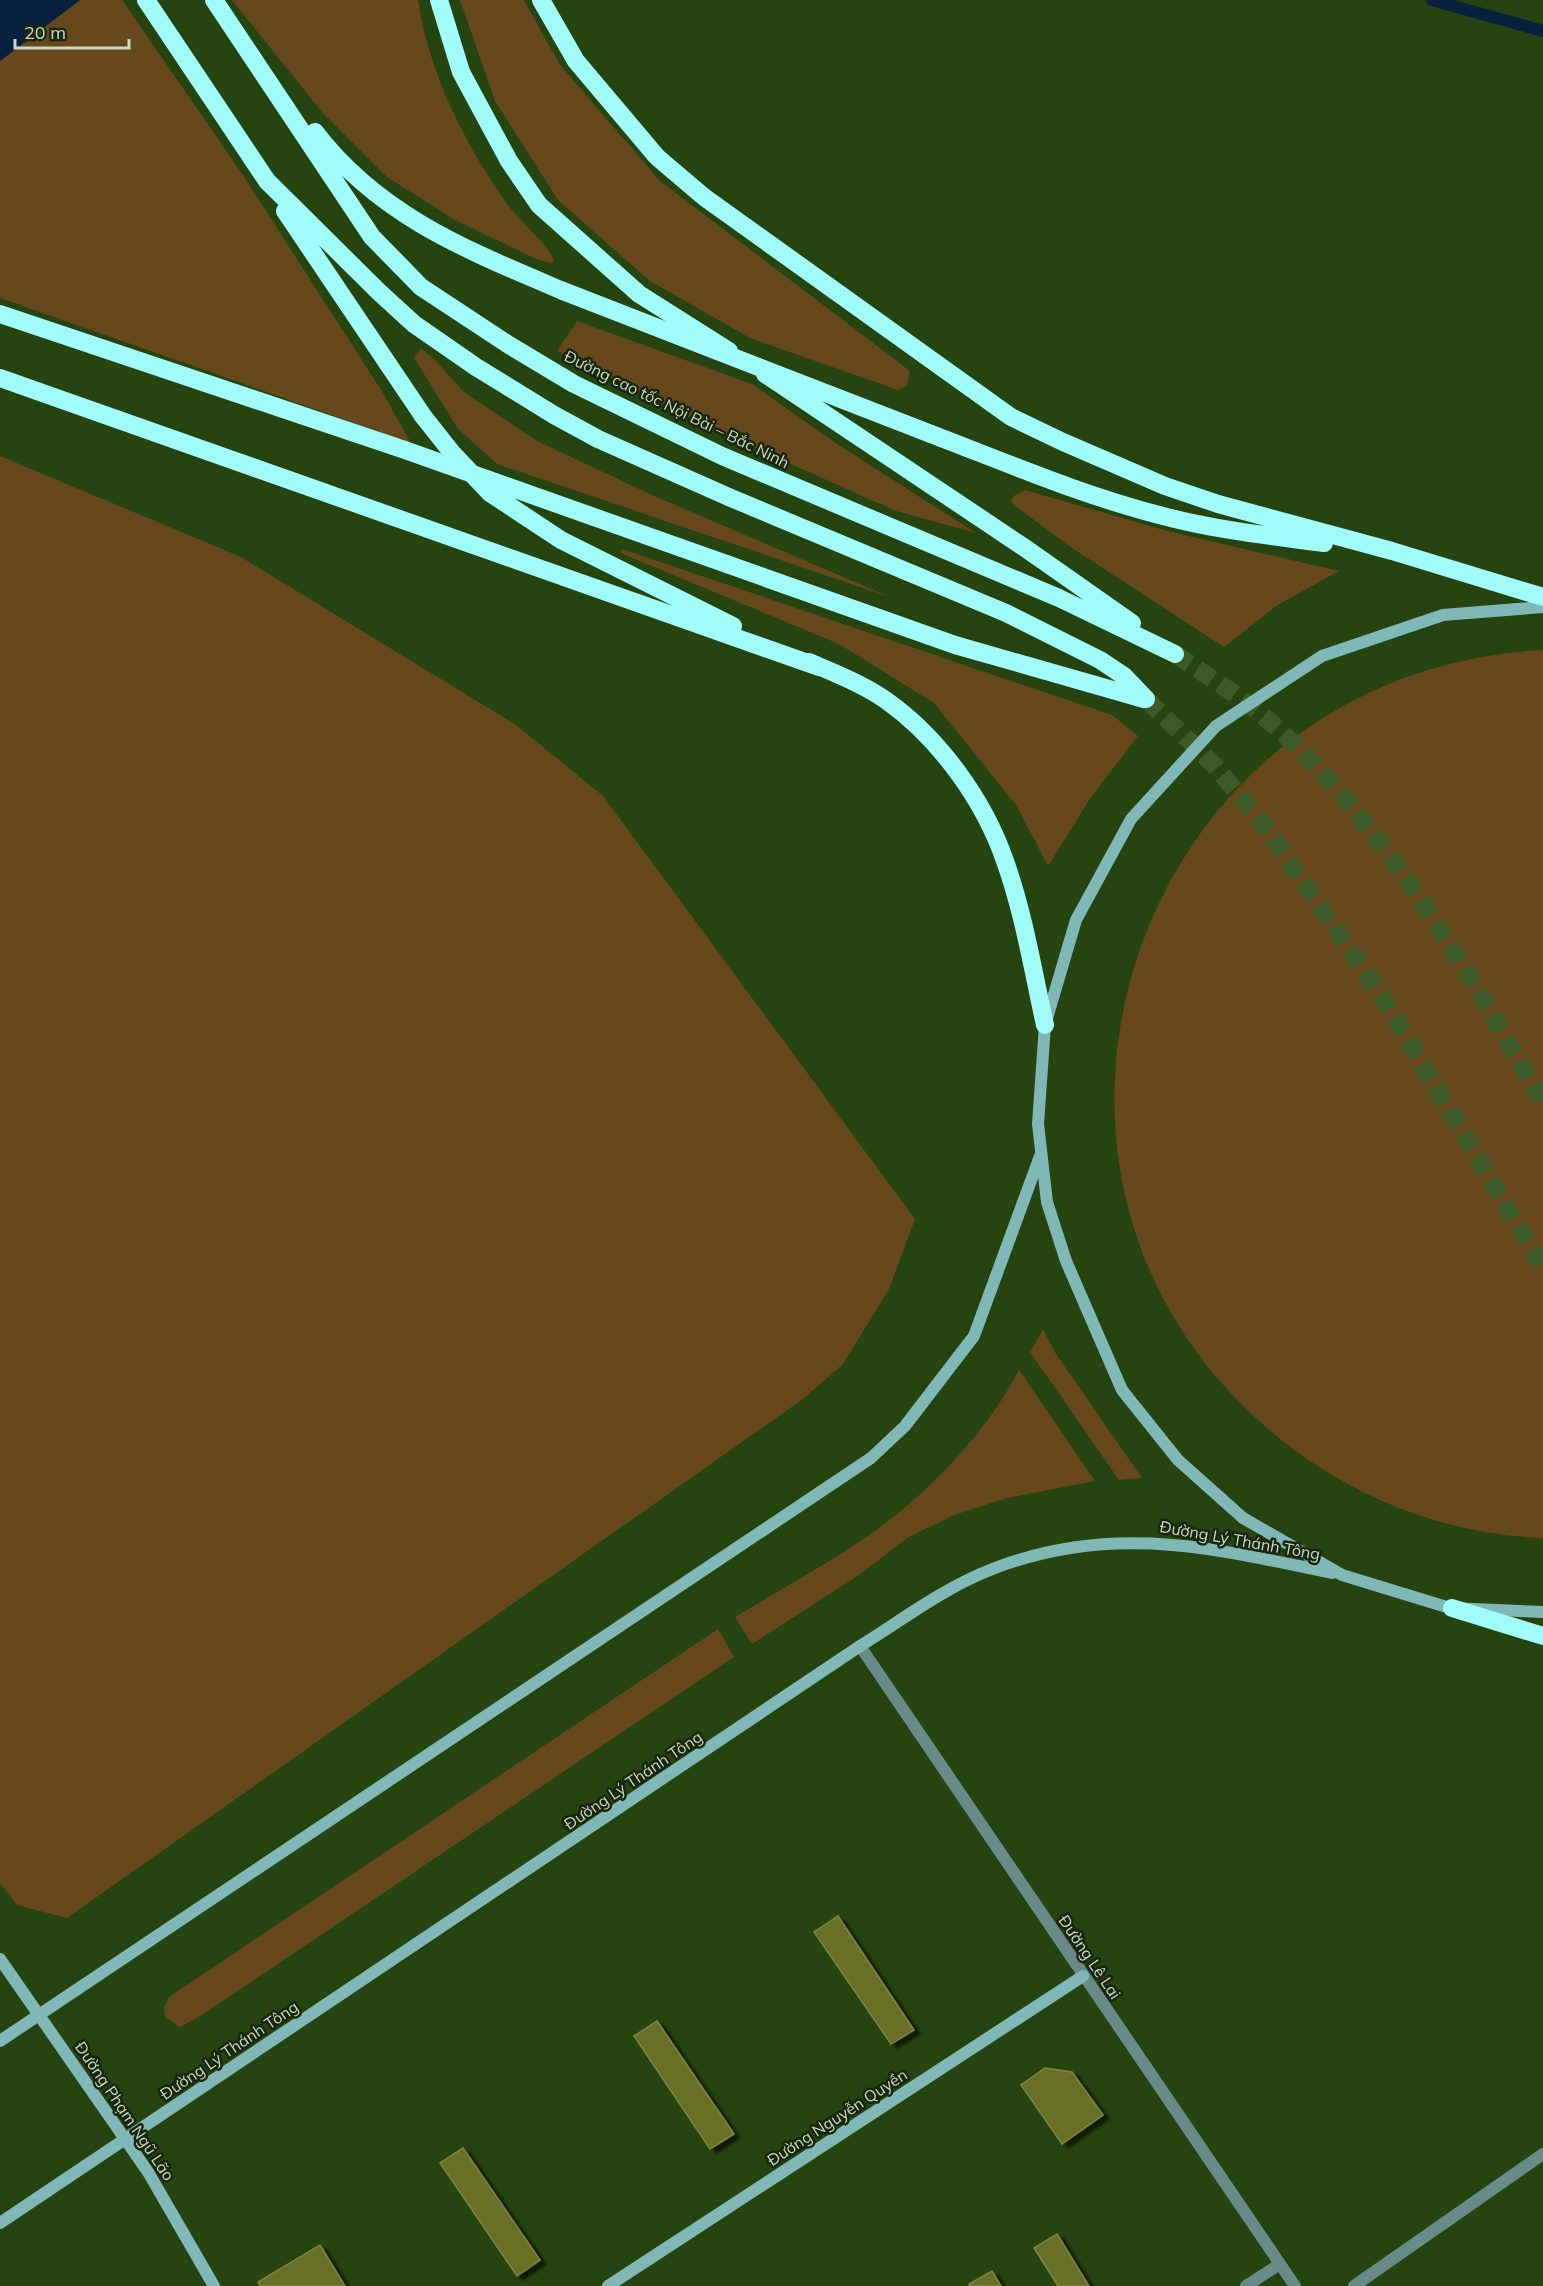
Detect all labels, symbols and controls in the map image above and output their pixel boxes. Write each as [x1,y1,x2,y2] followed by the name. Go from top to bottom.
[15,12,129,50] scale bar
[24,21,66,44] text: 20 m
[561,346,793,472] street label: Đường cao tốc Nội Bài – Bắc Ninh
[1158,1516,1322,1564] street label: Đường Lý Thánh Tông
[560,1726,706,1834] street label: Đường Lý Thánh Tông
[1055,1911,1125,2003] street label: Đường Lê Lai
[156,1996,302,2104] street label: Đường Lý Thánh Tông
[71,2038,179,2184] street label: Đường Phạm Ngũ Lão
[763,2064,911,2170] street label: Đường Nguyễn Quyền

